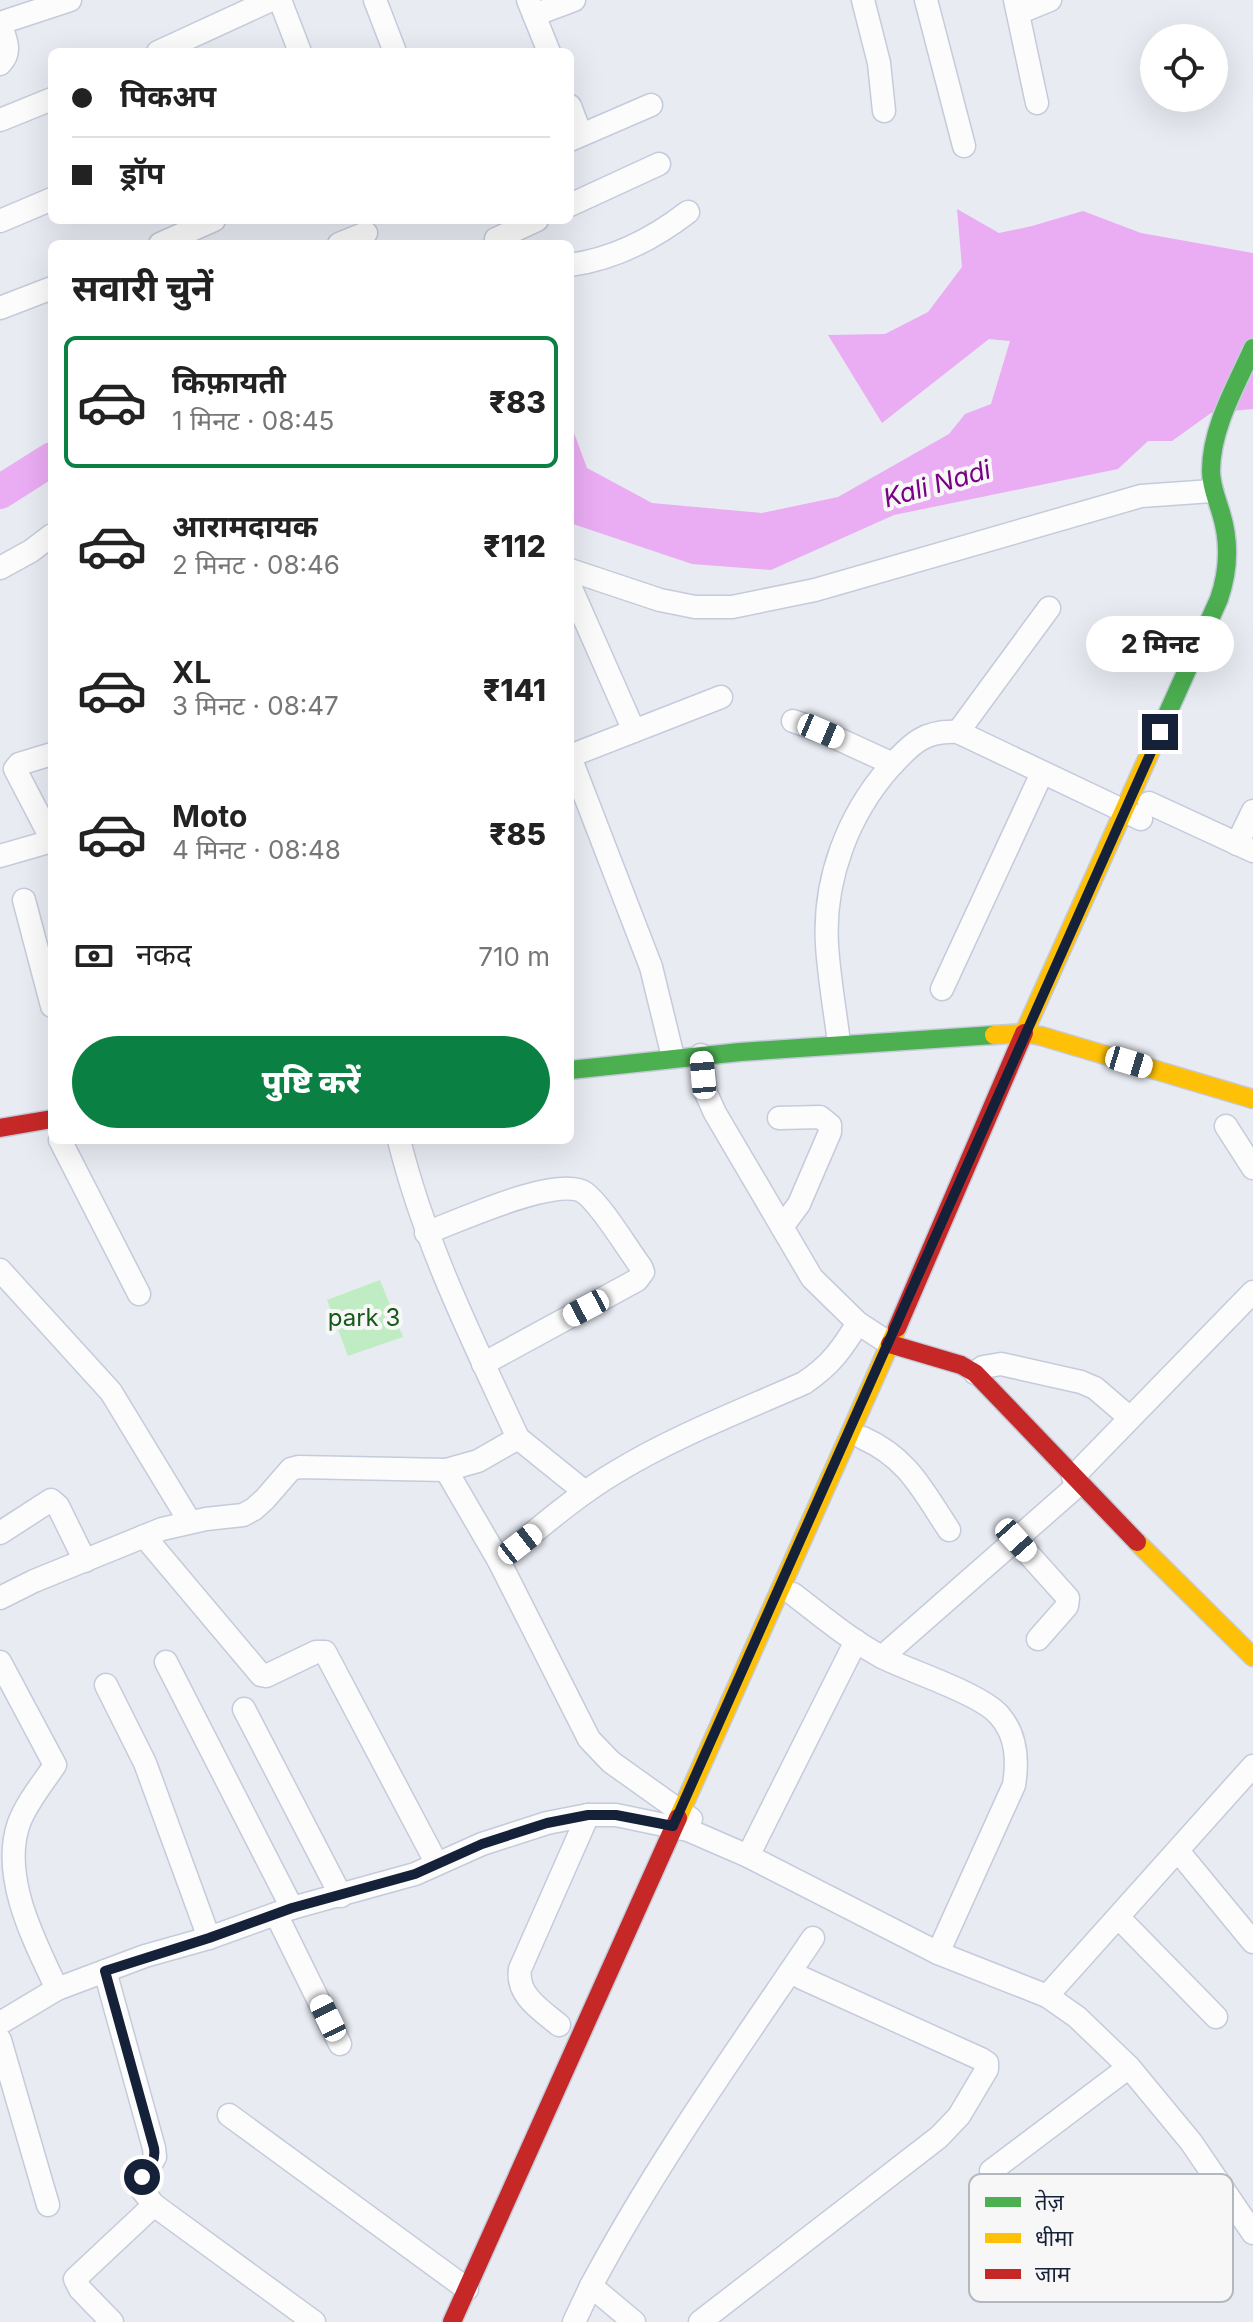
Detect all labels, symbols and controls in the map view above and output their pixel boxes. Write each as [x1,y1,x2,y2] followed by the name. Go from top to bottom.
[1140,24,1228,112] map controls
[1140,24,1228,112] button: locate
[120,78,216,114] text: पिकअप
[120,155,164,191] text: ड्रॉप
[72,266,213,310] text: सवारी चुनें
[172,364,286,400] text: किफ़ायती
[76,366,148,438] icon: car
[489,384,546,420] text: ₹83
[172,405,334,436] text: 1 मिनट · 08:45
[880,453,995,514] water label: Kali Nadi
[172,508,318,544] text: आरामदायक
[76,510,148,582] icon: car
[483,528,546,564] text: ₹112
[172,549,340,580] text: 2 मिनट · 08:46
[1086,616,1234,672] callout: 2 मिनट
[1121,628,1199,659] text: 2 मिनट
[76,654,148,726] icon: car
[172,654,211,690] text: XL
[483,672,546,708] text: ₹141
[172,690,339,721] text: 3 मिनट · 08:47
[794,711,848,751] car
[1142,714,1178,750] route end
[76,798,148,870] icon: car
[172,798,247,834] text: Moto
[489,816,546,852] text: ₹85
[172,834,341,865] text: 4 मिनट · 08:48
[72,934,116,978] icon: cash
[136,936,192,972] text: नकद
[478,941,550,972] text: 710 m
[72,1036,550,1128] button: पुष्टि करें
[1103,1044,1155,1080] car
[689,1050,717,1100] car
[559,1286,613,1330] car
[328,1303,400,1332] park label: park 3
[991,1514,1041,1566] car
[494,1520,546,1568] car
[307,1991,349,2045] car
[124,2159,160,2195] route start
[969,2174,1233,2302] legend
[1035,2189,1065,2215] text: तेज़
[1035,2225,1073,2251] text: धीमा
[1035,2261,1071,2287] text: जाम

